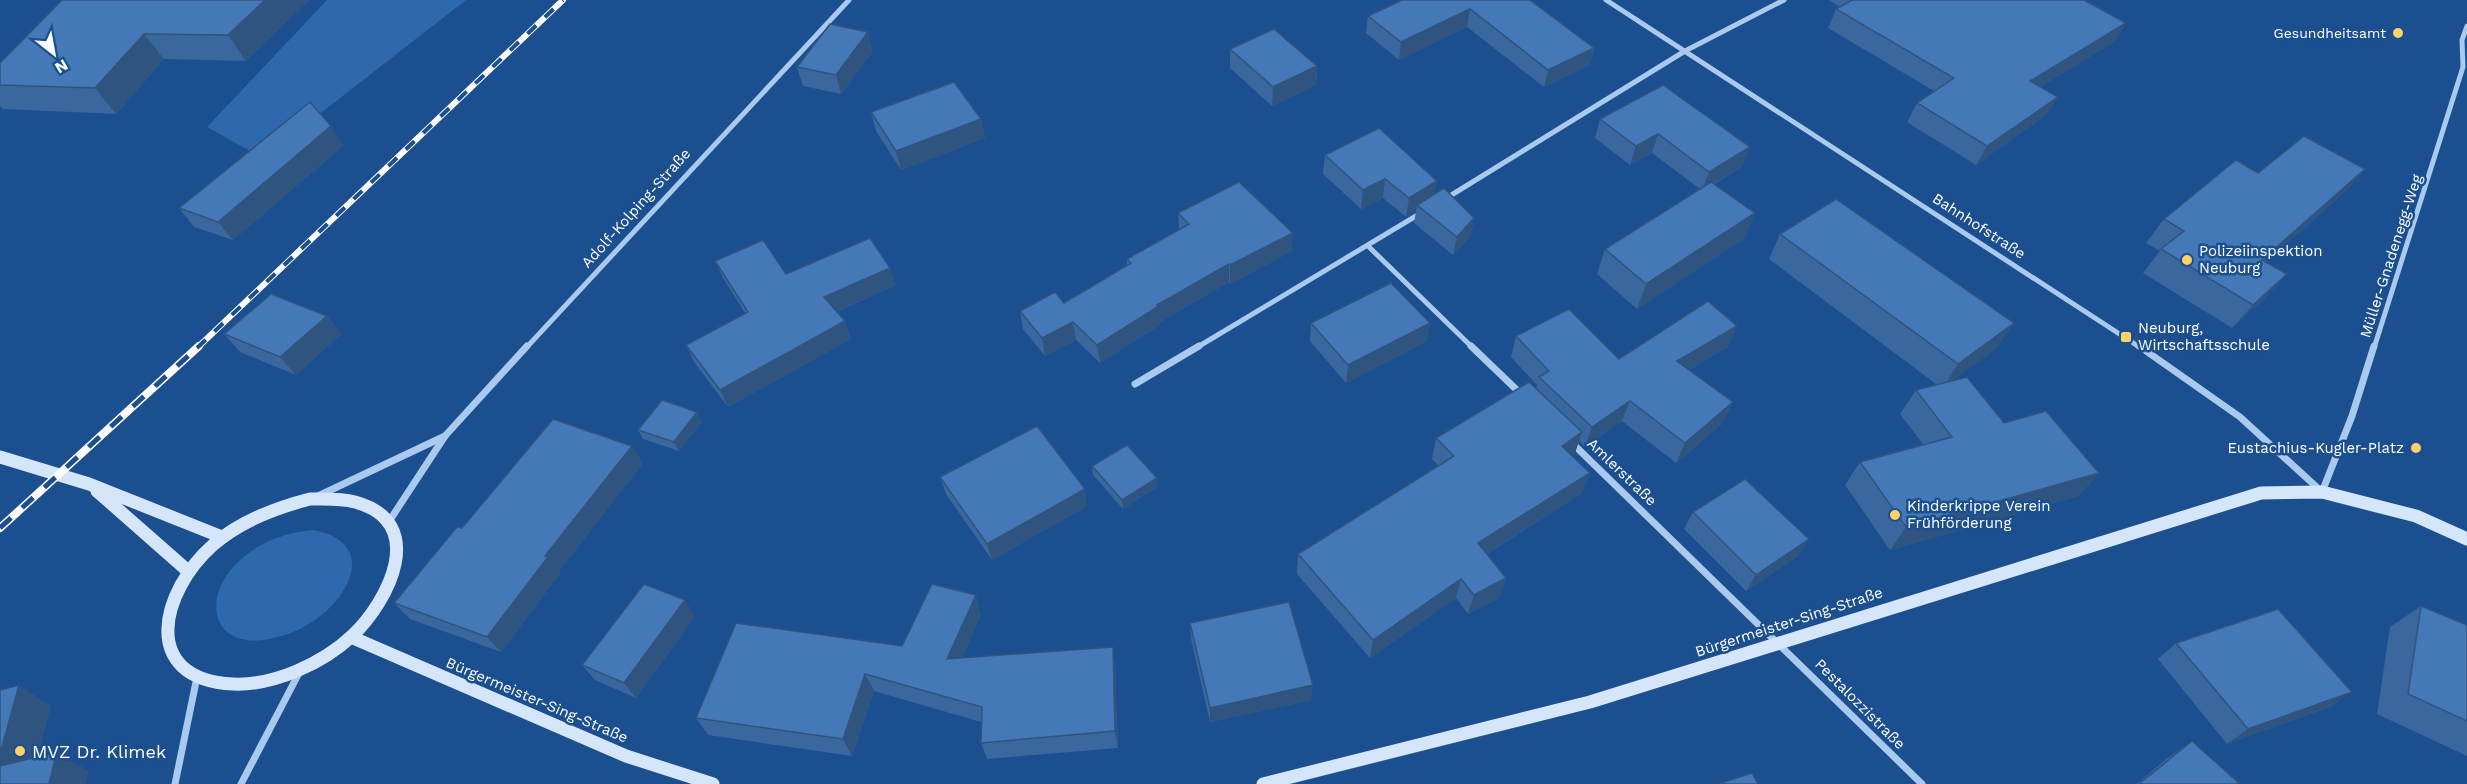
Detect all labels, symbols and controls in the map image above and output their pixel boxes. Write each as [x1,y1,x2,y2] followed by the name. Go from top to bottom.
[24,24,84,84] north arrow
[2274,25,2386,41] place label: Gesundheitsamt
[2391,26,2405,40] marker: Gesundheitsamt
[51,55,71,78] text: N
[578,145,694,271] street label: Adolf-Kolping-Straße
[2356,172,2426,340] street label: Müller-Gnadenegg-Weg
[1929,189,2029,263] street label: Bahnhofstraße
[2199,242,2322,277] place label: Polizeiinspektion Neuburg
[2180,253,2194,267] marker: Polizeiinspektion Neuburg
[2138,319,2270,354] place label: Neuburg, Wirtschaftsschule
[2119,330,2133,344] marker: Neuburg, Wirtschaftsschule
[1583,434,1661,510] street label: Amlerstraße
[2227,439,2404,457] place label: Eustachius-Kugler-Platz
[2409,441,2423,455] marker: Eustachius-Kugler-Platz
[1907,497,2050,532] place label: Kinderkrippe Verein Frühförderung
[1888,508,1902,522] marker: Kinderkrippe Verein Frühförderung
[1693,583,1885,661] street label: Bürgermeister-Sing-Straße
[443,653,631,747] street label: Bürgermeister-Sing-Straße
[1811,655,1909,753] street label: Pestalozzistraße
[32,741,166,762] place label: MVZ Dr. Klimek
[13,744,27,758] marker: MVZ Dr. Klimek

